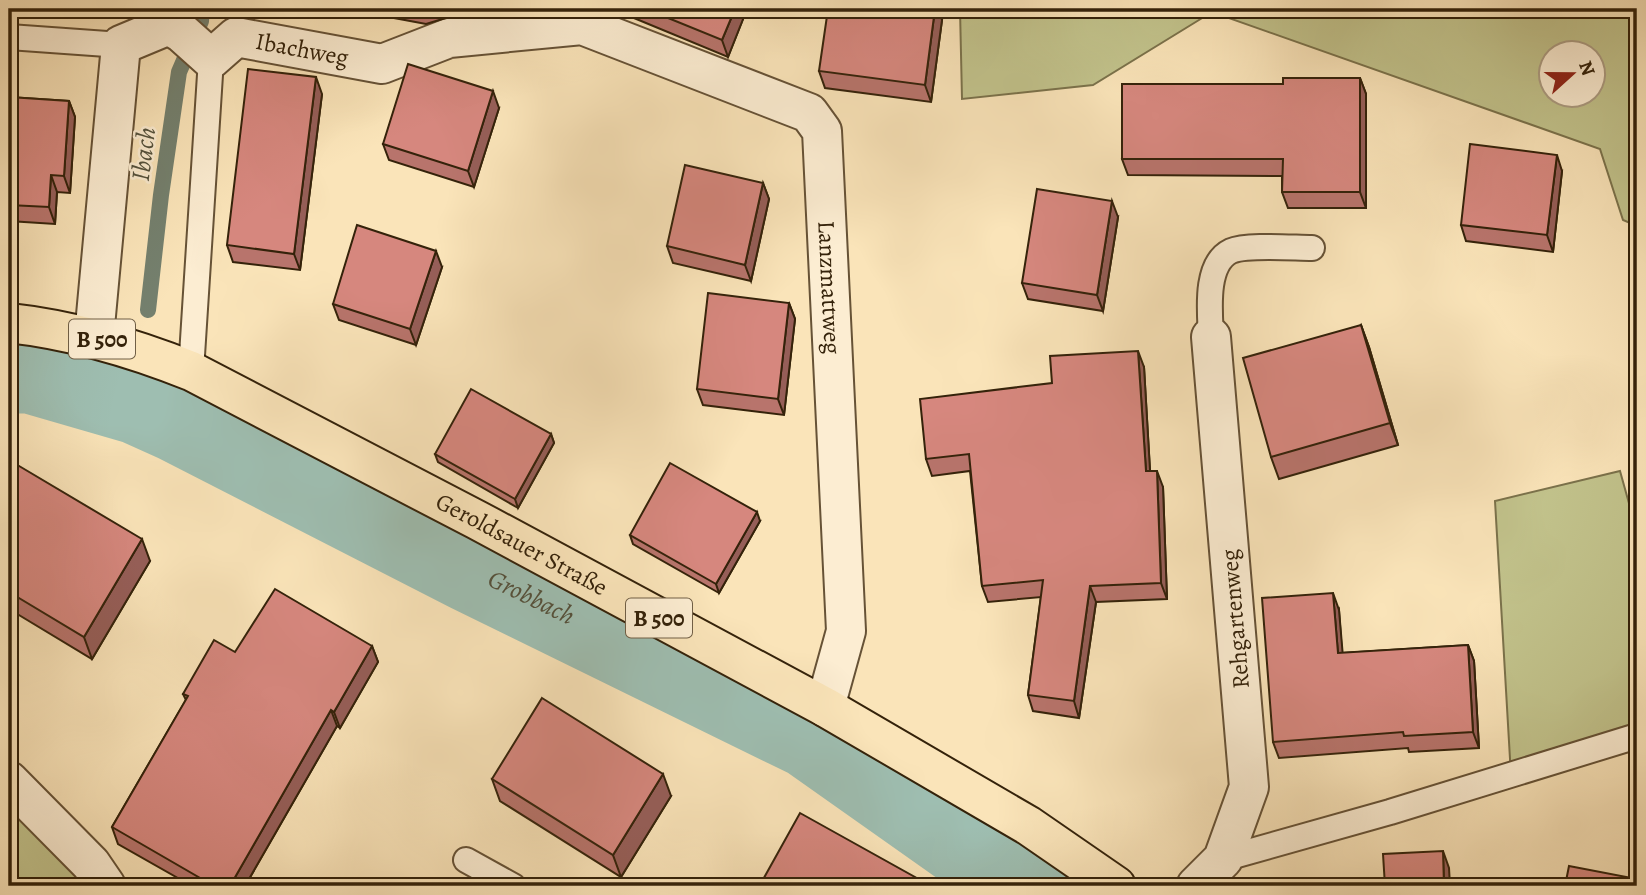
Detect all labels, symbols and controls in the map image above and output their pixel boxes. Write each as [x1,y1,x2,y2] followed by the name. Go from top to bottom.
[253,25,351,73] street label: Ibachweg
[1538,38,1608,108] north arrow
[1572,57,1602,80] text: N
[123,125,164,183] water label: Ibach
[810,220,849,355] street label: Lanzmattweg
[69,320,135,358] road number: B 500
[430,485,613,603] street label: Geroldsauer Straße
[1213,548,1257,690] street label: Rehgartenweg
[482,561,581,633] water label: Grobbach
[626,598,692,638] road number: B 500

